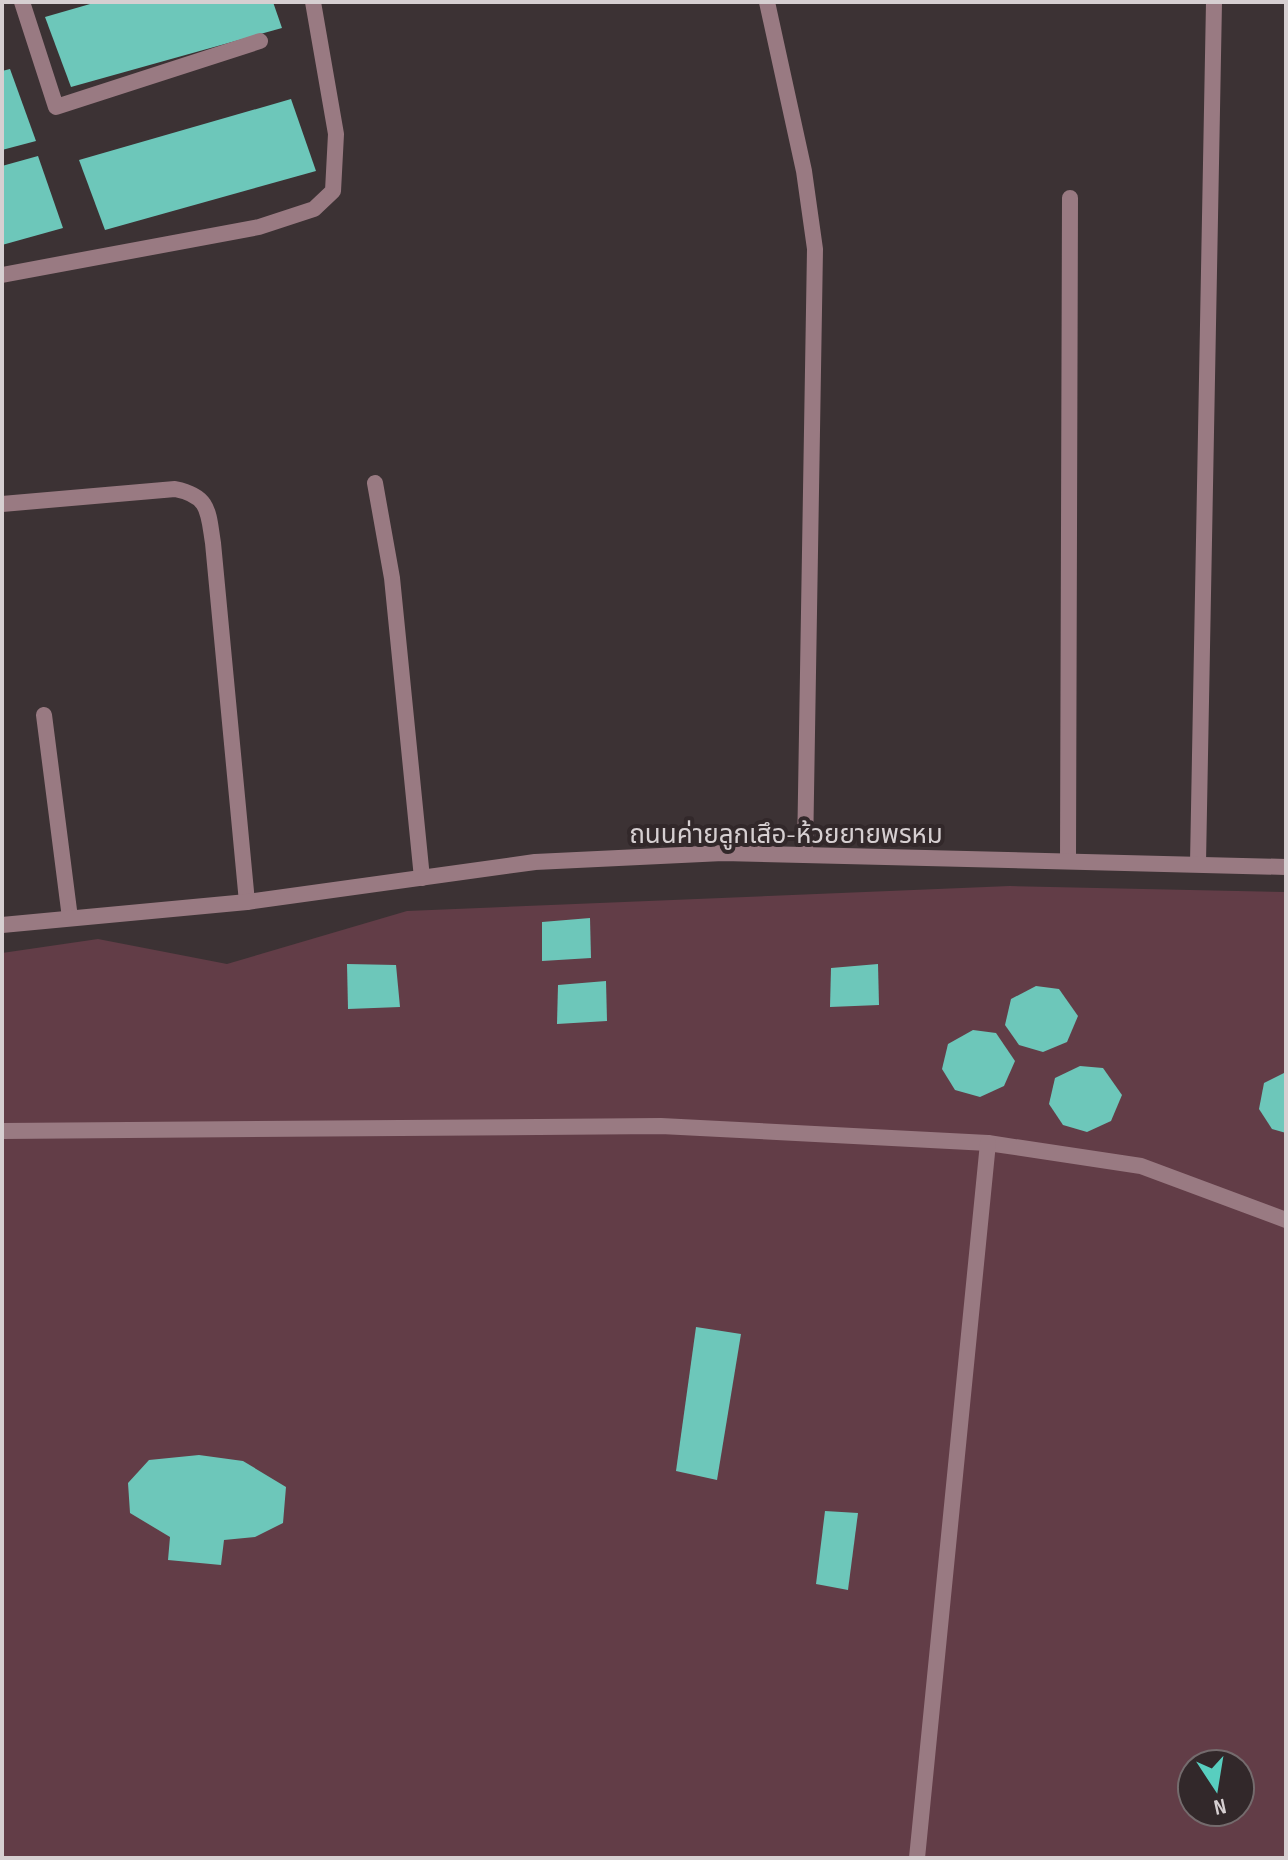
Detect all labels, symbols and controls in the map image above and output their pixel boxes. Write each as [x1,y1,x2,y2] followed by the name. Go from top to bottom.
[629,820,943,851] street label: ถนนค่ายลูกเสึอ-ห้วยยายพรหม
[1176,1748,1256,1828] north arrow
[1211,1792,1228,1821] text: N

